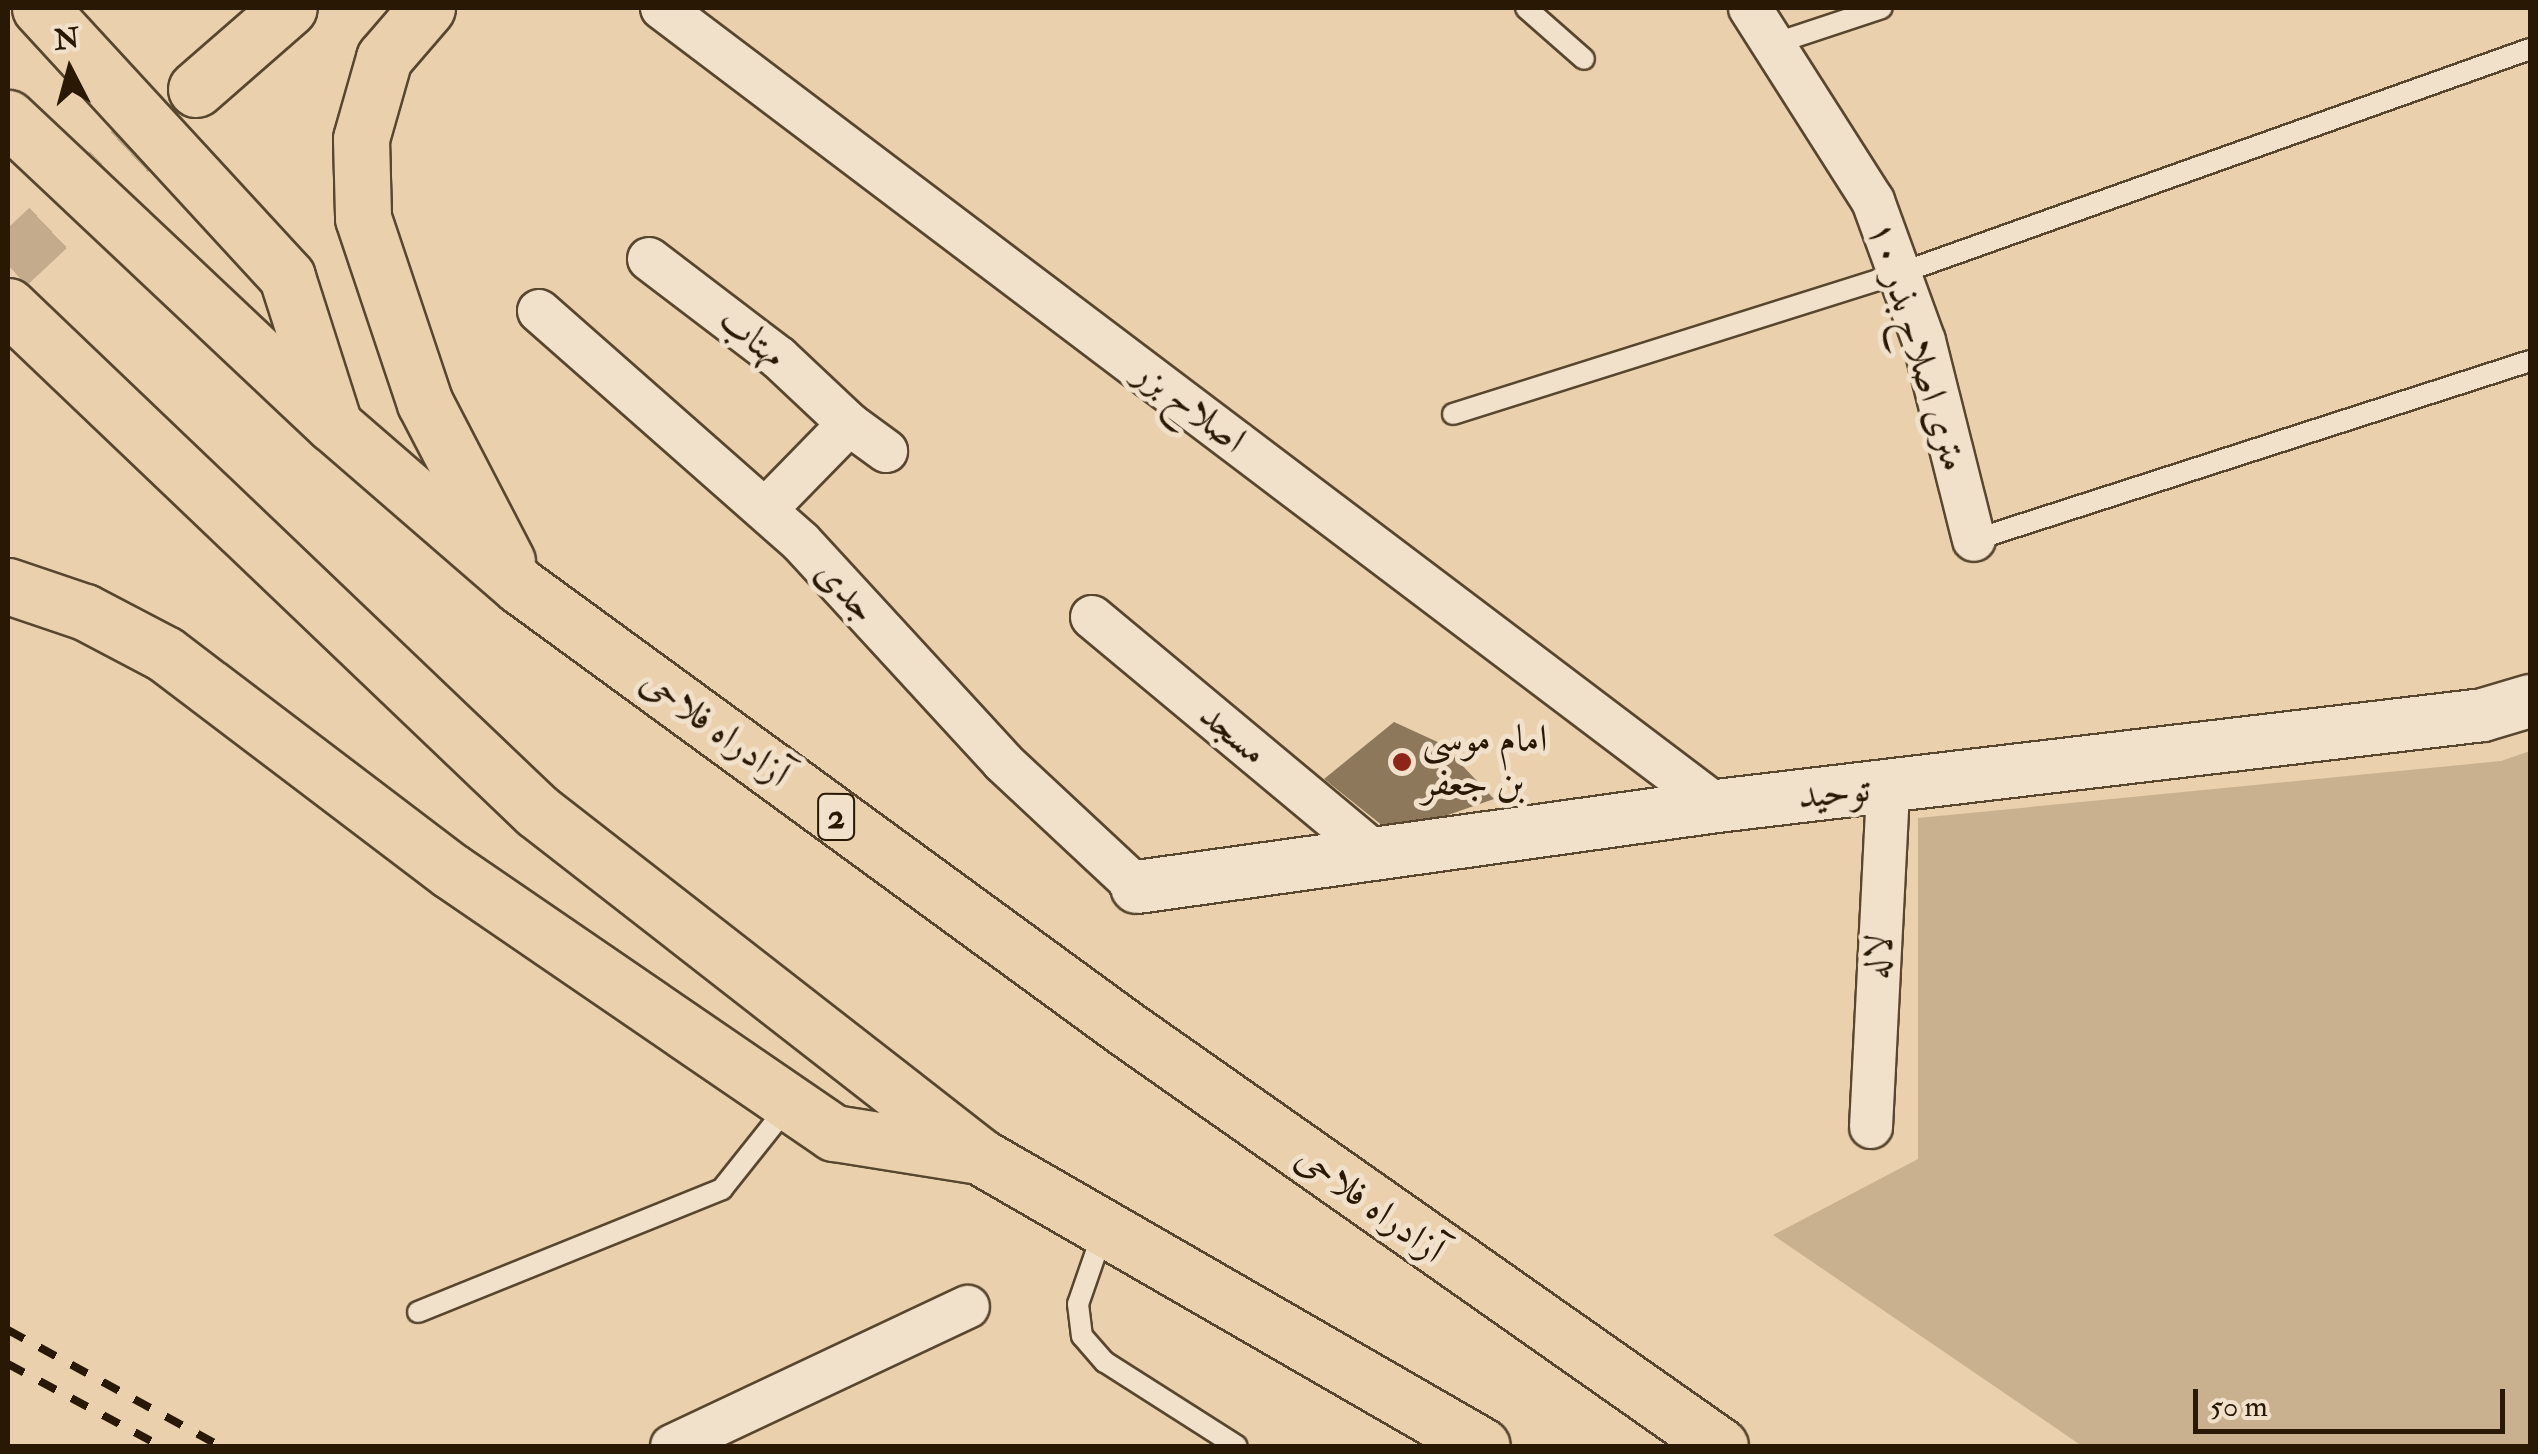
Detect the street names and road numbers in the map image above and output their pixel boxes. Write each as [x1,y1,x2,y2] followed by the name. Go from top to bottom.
[1857,215,1977,477] street label: ۱۰ متری اصلاح بذر
[709,298,795,378] street label: مهتاب
[1125,350,1255,464] street label: اصلاح بزر
[805,550,887,632] street label: جدی
[632,659,798,797] street label: آزادراه فلاحی
[1190,693,1276,775] street label: مسجد
[1796,767,1872,819] street label: توحید
[816,787,856,847] road number: 2
[1855,933,1903,981] street label: لاله
[1287,1135,1453,1273] street label: آزادراه فلاحی

